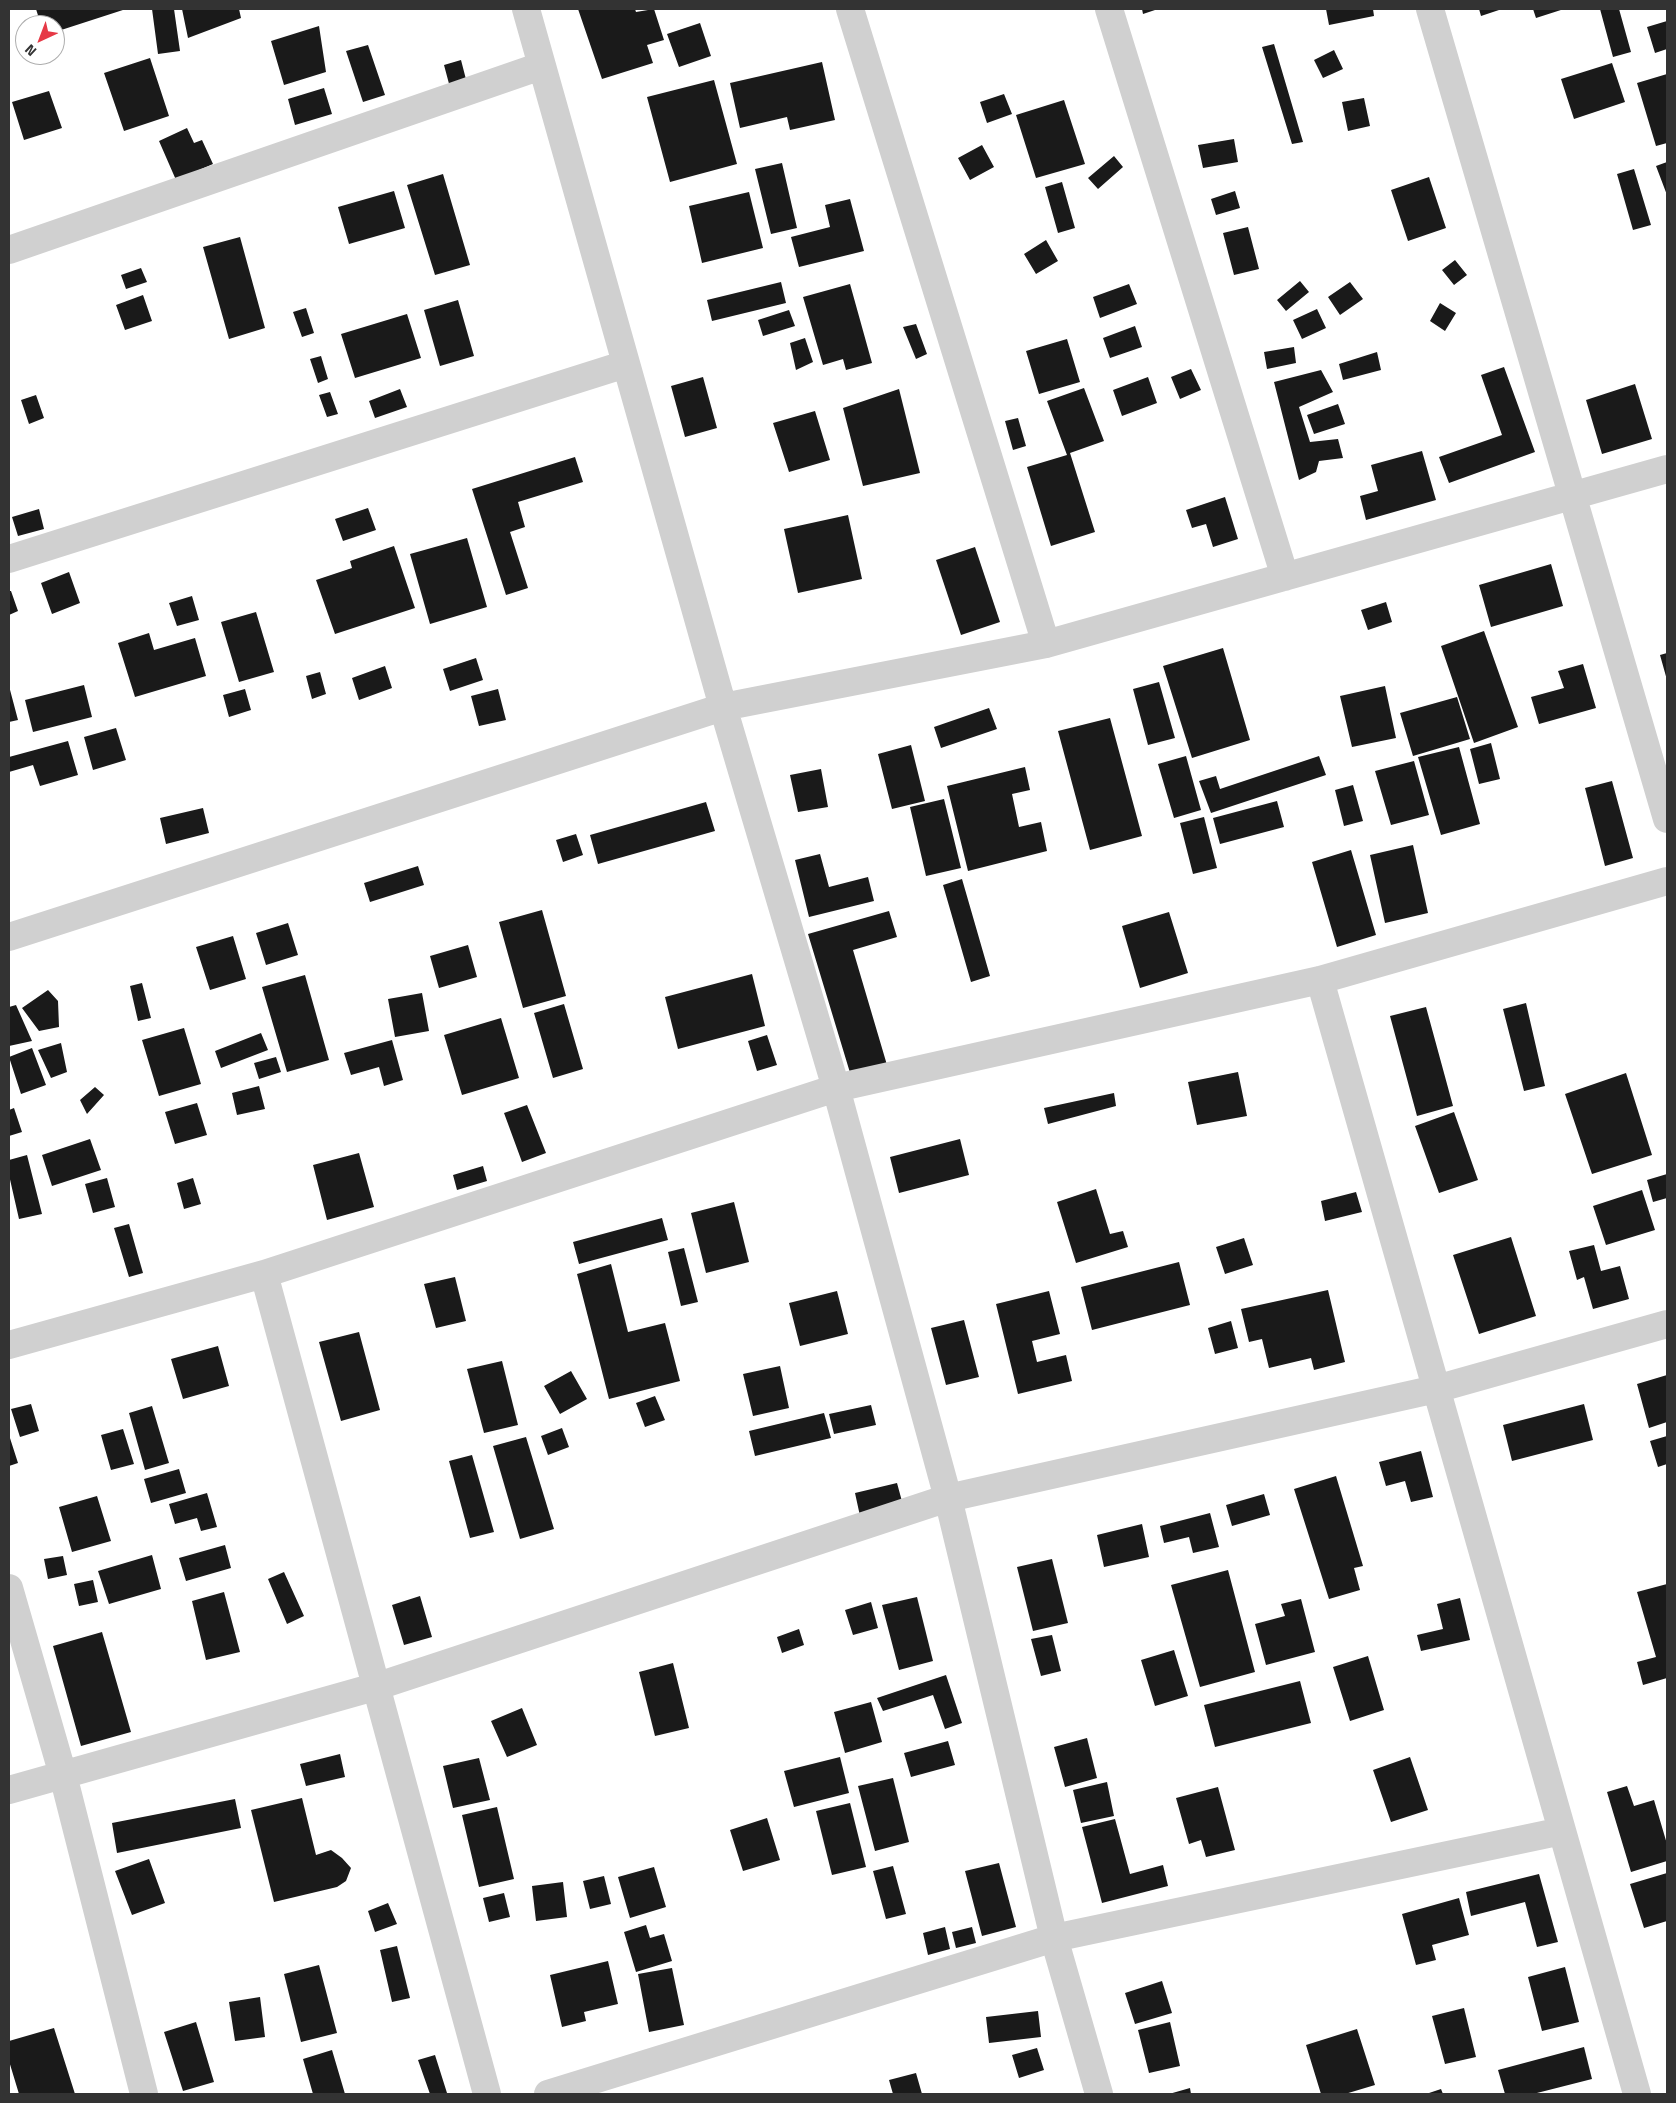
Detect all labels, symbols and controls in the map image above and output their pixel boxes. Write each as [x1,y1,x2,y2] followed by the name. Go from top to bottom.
[15,15,65,65] north arrow
[19,40,41,62] text: N

